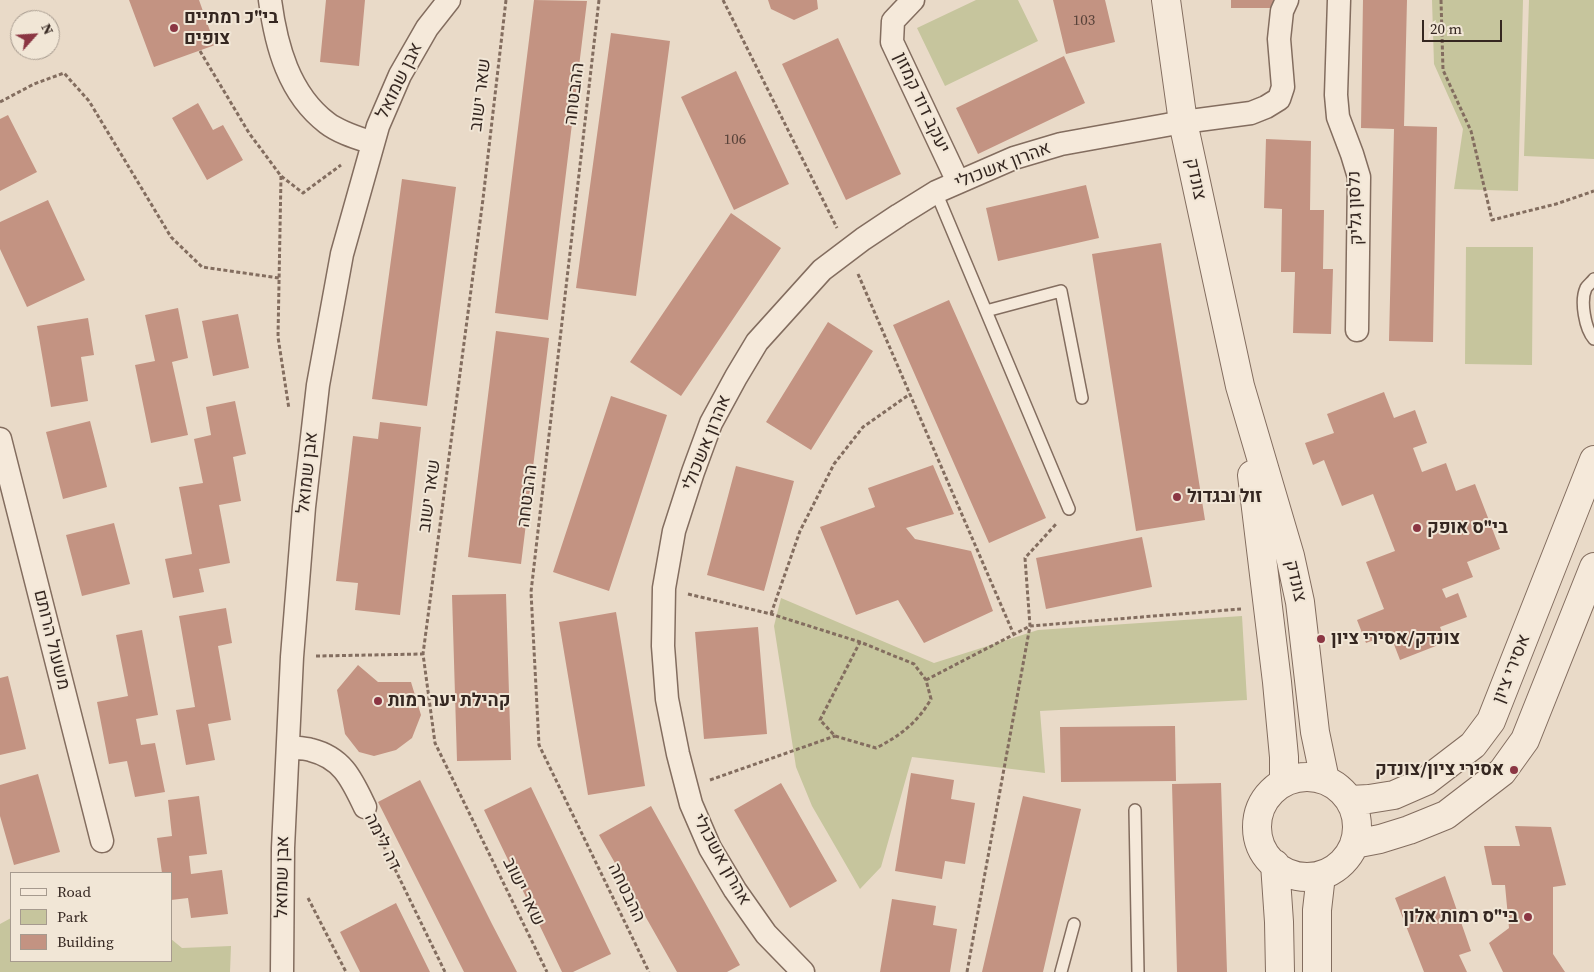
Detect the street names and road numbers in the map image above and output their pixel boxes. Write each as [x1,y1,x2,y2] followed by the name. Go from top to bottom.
[372,39,428,123] street label: אבן שמואל
[888,49,954,157] street label: יעקב דוד קמזון
[466,57,496,133] street label: שאר ישוב
[560,61,590,127] street label: ההבטחה
[952,138,1054,194] street label: אהרון אשכולי
[1180,156,1210,202] street label: צונדק
[1344,170,1368,246] street label: נלסון גליק
[678,392,736,494] street label: אהרון אשכולי
[293,431,323,515] street label: אבן שמואל
[414,458,446,534] street label: שאר ישוב
[513,463,543,529] street label: ההבטחה
[1280,558,1310,604] street label: צונדק
[28,588,74,692] street label: משעול הרותם
[1488,631,1536,707] street label: אסירי ציון
[359,810,405,874] street label: דה לימה
[687,811,755,909] street label: אהרון אשכולי
[271,836,295,918] street label: אבן שמואל
[497,854,549,930] street label: שאר ישוב
[602,860,650,926] street label: ההבטחה

